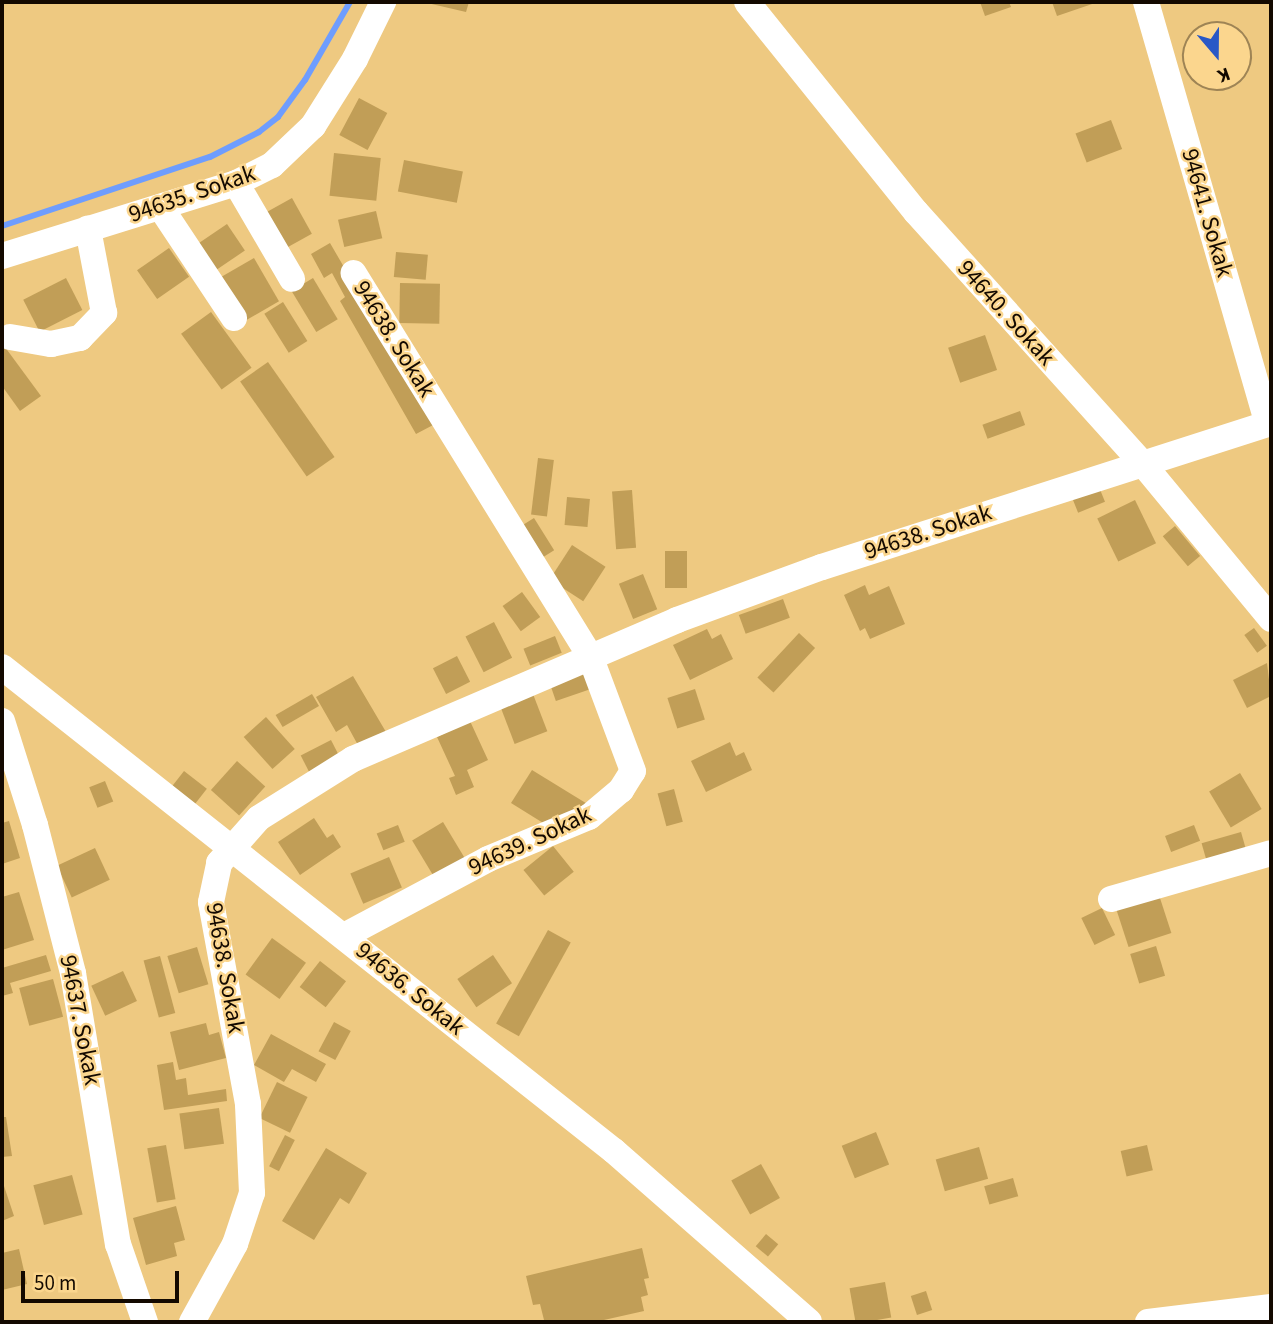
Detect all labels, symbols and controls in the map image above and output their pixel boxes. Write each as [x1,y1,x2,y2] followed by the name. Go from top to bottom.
[1182,21,1252,91] north arrow
[1214,60,1234,89] text: K
[1175,146,1239,280] street label: 94641. Sokak
[125,159,259,229] street label: 94635. Sokak
[951,254,1061,372] street label: 94640. Sokak
[347,275,441,403] street label: 94638. Sokak
[861,498,995,566] street label: 94638. Sokak
[464,800,596,882] street label: 94639. Sokak
[199,901,251,1035] street label: 94638. Sokak
[350,936,470,1042] street label: 94636. Sokak
[53,953,107,1087] street label: 94637. Sokak
[24,1258,182,1302] scale bar
[34,1268,76,1298] text: 50 m

